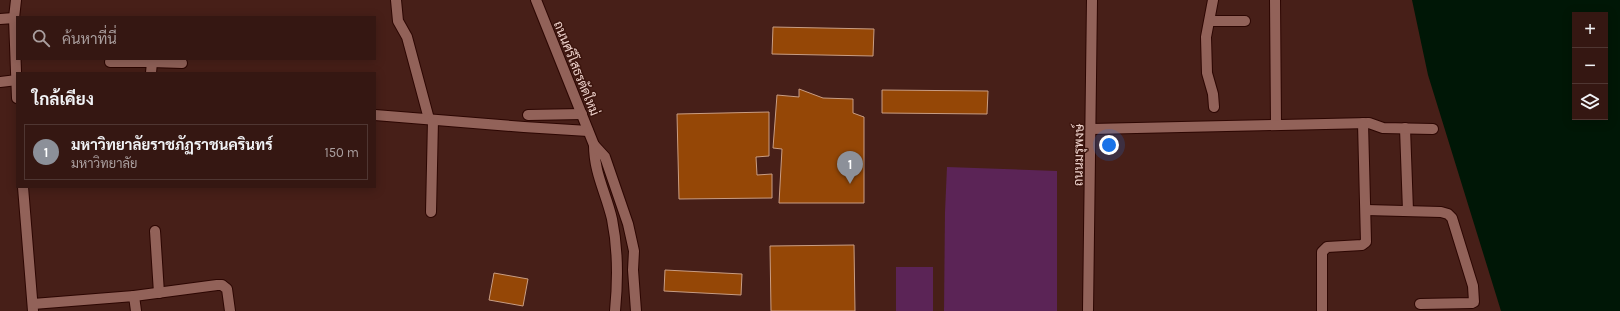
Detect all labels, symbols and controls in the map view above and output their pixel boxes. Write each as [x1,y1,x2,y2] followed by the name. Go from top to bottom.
[1572,12,1608,120] map controls
[1572,12,1608,48] button: +
[16,16,376,60] search box
[551,18,604,118] street label: ถนนศรีโสธรตัดใหม่
[30,27,52,49] icon: search
[62,30,117,48] text: ค้นหาที่นี่
[1572,48,1608,84] button: −
[1572,84,1608,120] button: layers
[32,89,94,109] text: ใกล้เคียง
[1068,123,1089,186] street label: ถนนมรุพงษ์
[1099,135,1119,155] your location
[71,136,273,154] text: มหาวิทยาลัยราชภัฏราชนครินทร์
[44,145,48,160] text: 1
[324,145,359,160] text: 150 m
[837,151,863,184] pin: 1
[71,156,137,171] text: มหาวิทยาลัย

